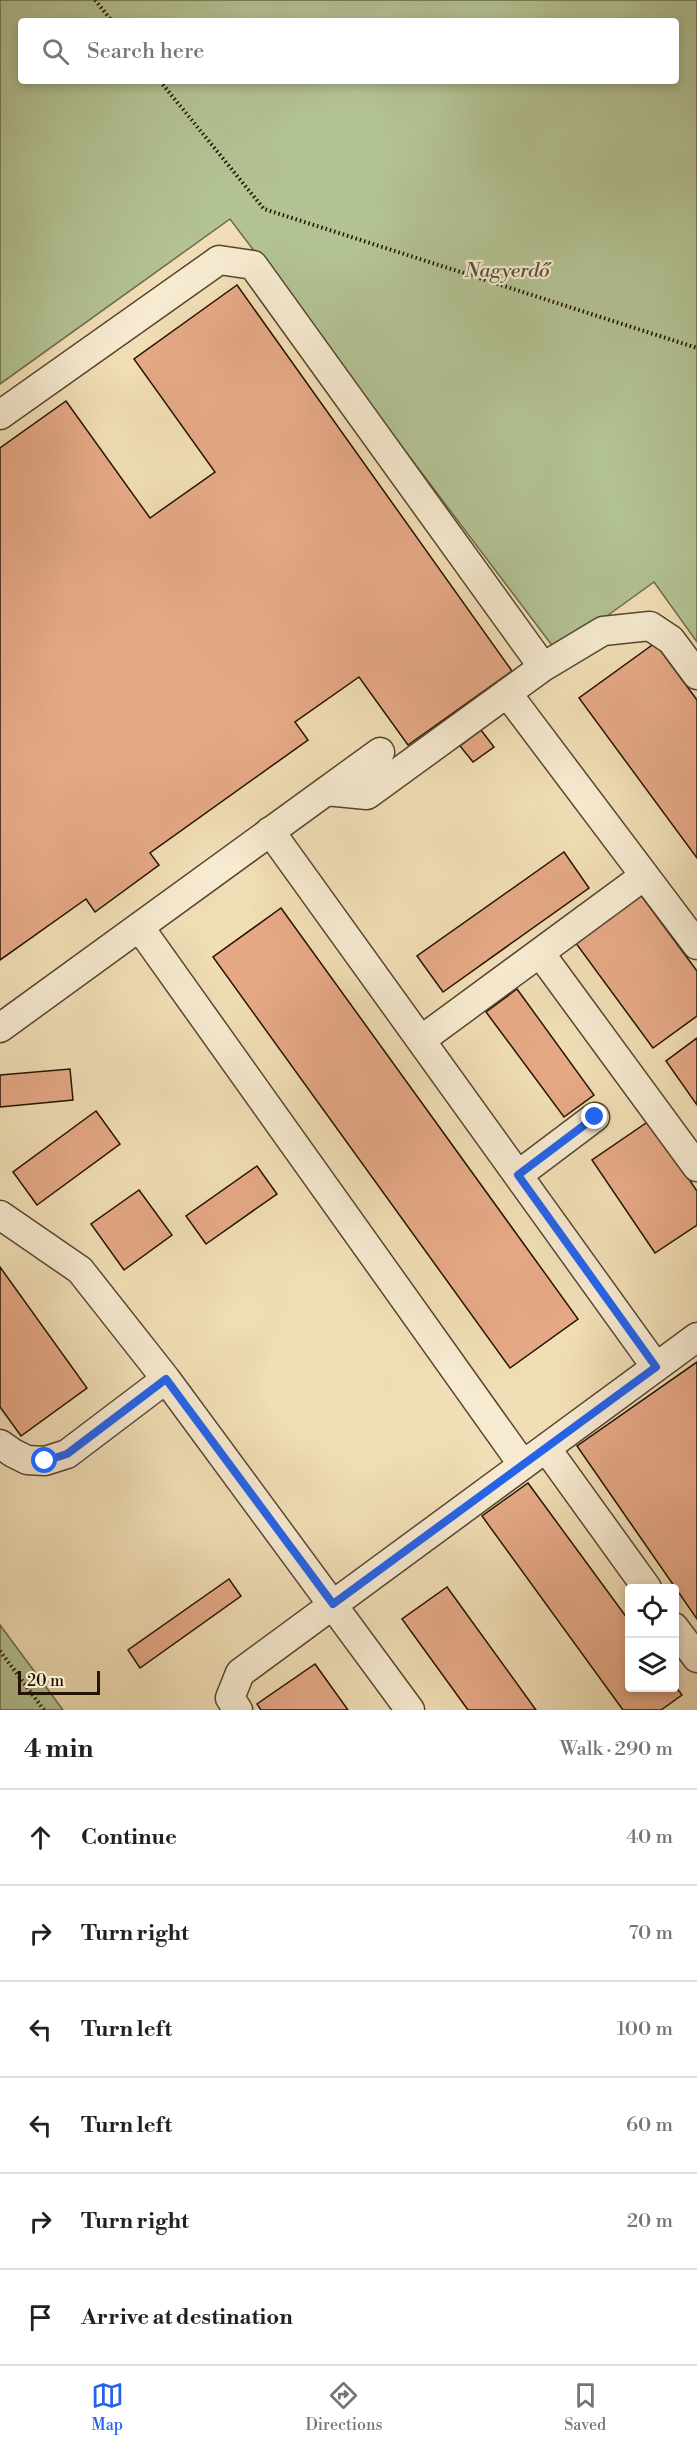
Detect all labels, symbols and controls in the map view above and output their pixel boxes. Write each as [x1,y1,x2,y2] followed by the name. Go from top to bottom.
[18,18,679,84] search box
[39,35,72,68] icon: search
[87,38,204,65] text: Search here
[463,259,552,284] park label: Nagyerdő
[581,1103,607,1129] route end
[31,1447,57,1473] route start
[625,1584,679,1692] map controls
[625,1584,679,1638] button: locate
[625,1638,679,1692] button: layers
[18,1668,100,1696] scale bar
[27,1671,64,1691] text: 20 m
[24,1733,94,1765] text: 4 min
[560,1737,673,1762] text: Walk · 290 m
[24,1821,57,1854] icon: ahead
[81,1824,177,1851] text: Continue
[626,1825,673,1850] text: 40 m
[24,1917,57,1950] icon: right
[81,1920,189,1947] text: Turn right
[629,1921,673,1946] text: 70 m
[24,2013,57,2046] icon: left
[81,2016,172,2043] text: Turn left
[617,2017,673,2042] text: 100 m
[24,2109,57,2142] icon: left
[81,2112,172,2139] text: Turn left
[626,2113,673,2138] text: 60 m
[24,2205,57,2238] icon: right
[81,2208,189,2235] text: Turn right
[627,2209,673,2234] text: 20 m
[24,2301,57,2334] icon: arrive
[81,2304,293,2331] text: Arrive at destination
[91,2379,124,2435] tab: Map
[305,2379,383,2435] tab: Directions
[564,2379,606,2435] tab: Saved

